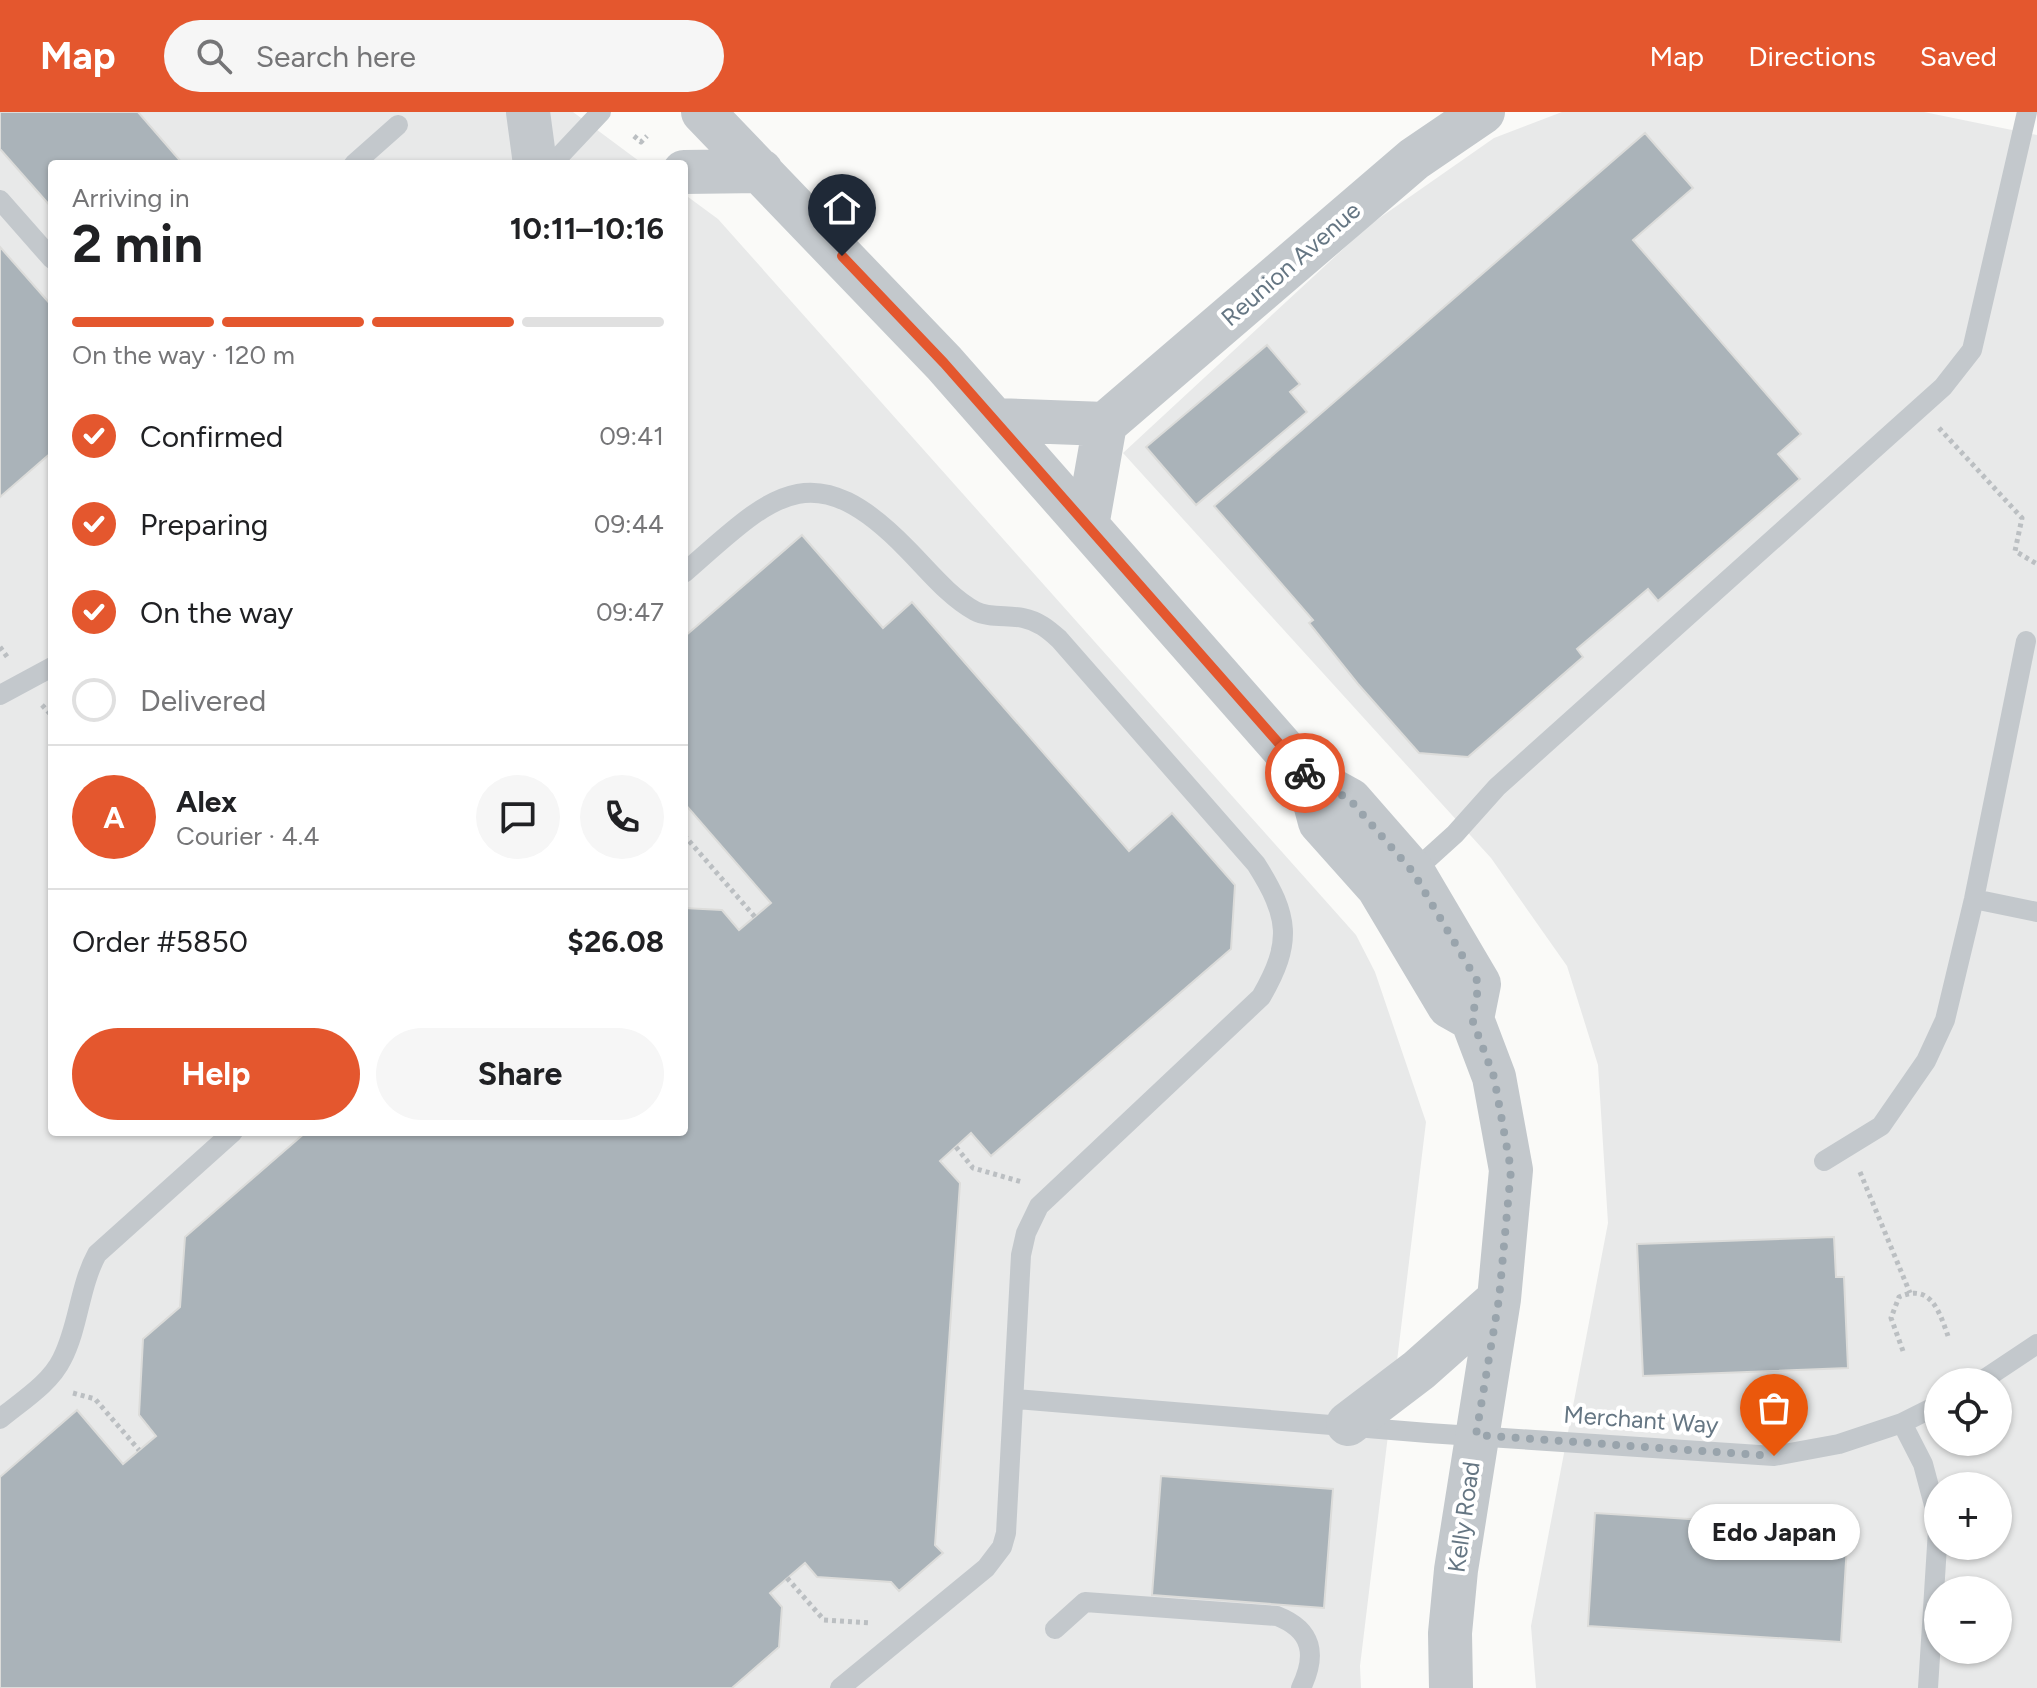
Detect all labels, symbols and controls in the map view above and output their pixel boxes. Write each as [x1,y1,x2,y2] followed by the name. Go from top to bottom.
[164,20,724,92] search box
[40,33,116,79] text: Map
[192,34,236,78] icon: search
[256,38,416,75] text: Search here
[1650,39,1704,73] text: Map
[1748,39,1876,73] text: Directions
[1920,39,1997,73] text: Saved
[808,174,876,256] pin
[72,182,190,214] text: Arriving in
[820,186,864,230] icon: home
[1215,195,1366,332] street label: Reunion Avenue
[510,210,664,247] text: 10:11–10:16
[72,213,203,275] text: 2 min
[72,339,295,371] text: On the way · 120 m
[72,414,116,458] icon: check
[140,418,283,455] text: Confirmed
[599,420,664,452] text: 09:41
[72,502,116,546] icon: check
[140,506,268,543] text: Preparing
[594,508,664,540] text: 09:44
[72,590,116,634] icon: check
[140,594,293,631] text: On the way
[596,596,664,628] text: 09:47
[140,682,266,719] text: Delivered
[1265,733,1345,813] courier
[1283,751,1327,795] icon: bike
[476,775,560,859] button: chat
[580,775,664,859] button: phone
[176,783,237,820] text: Alex
[103,799,125,836] text: A
[176,820,319,852] text: Courier · 4.4
[72,923,248,960] text: Order #5850
[567,923,664,960] text: $26.08
[72,1028,360,1120] button: Help
[376,1028,664,1120] button: Share
[1924,1368,2012,1664] map controls
[1924,1368,2012,1456] button: locate
[1740,1374,1808,1456] pin
[1752,1386,1796,1430] icon: bag
[1563,1400,1720,1439] street label: Merchant Way
[1441,1460,1486,1574] street label: Kelly Road
[1924,1472,2012,1560] button: +
[1688,1504,1860,1560] callout: Edo Japan
[1712,1516,1836,1548] text: Edo Japan
[1924,1576,2012,1664] button: −

